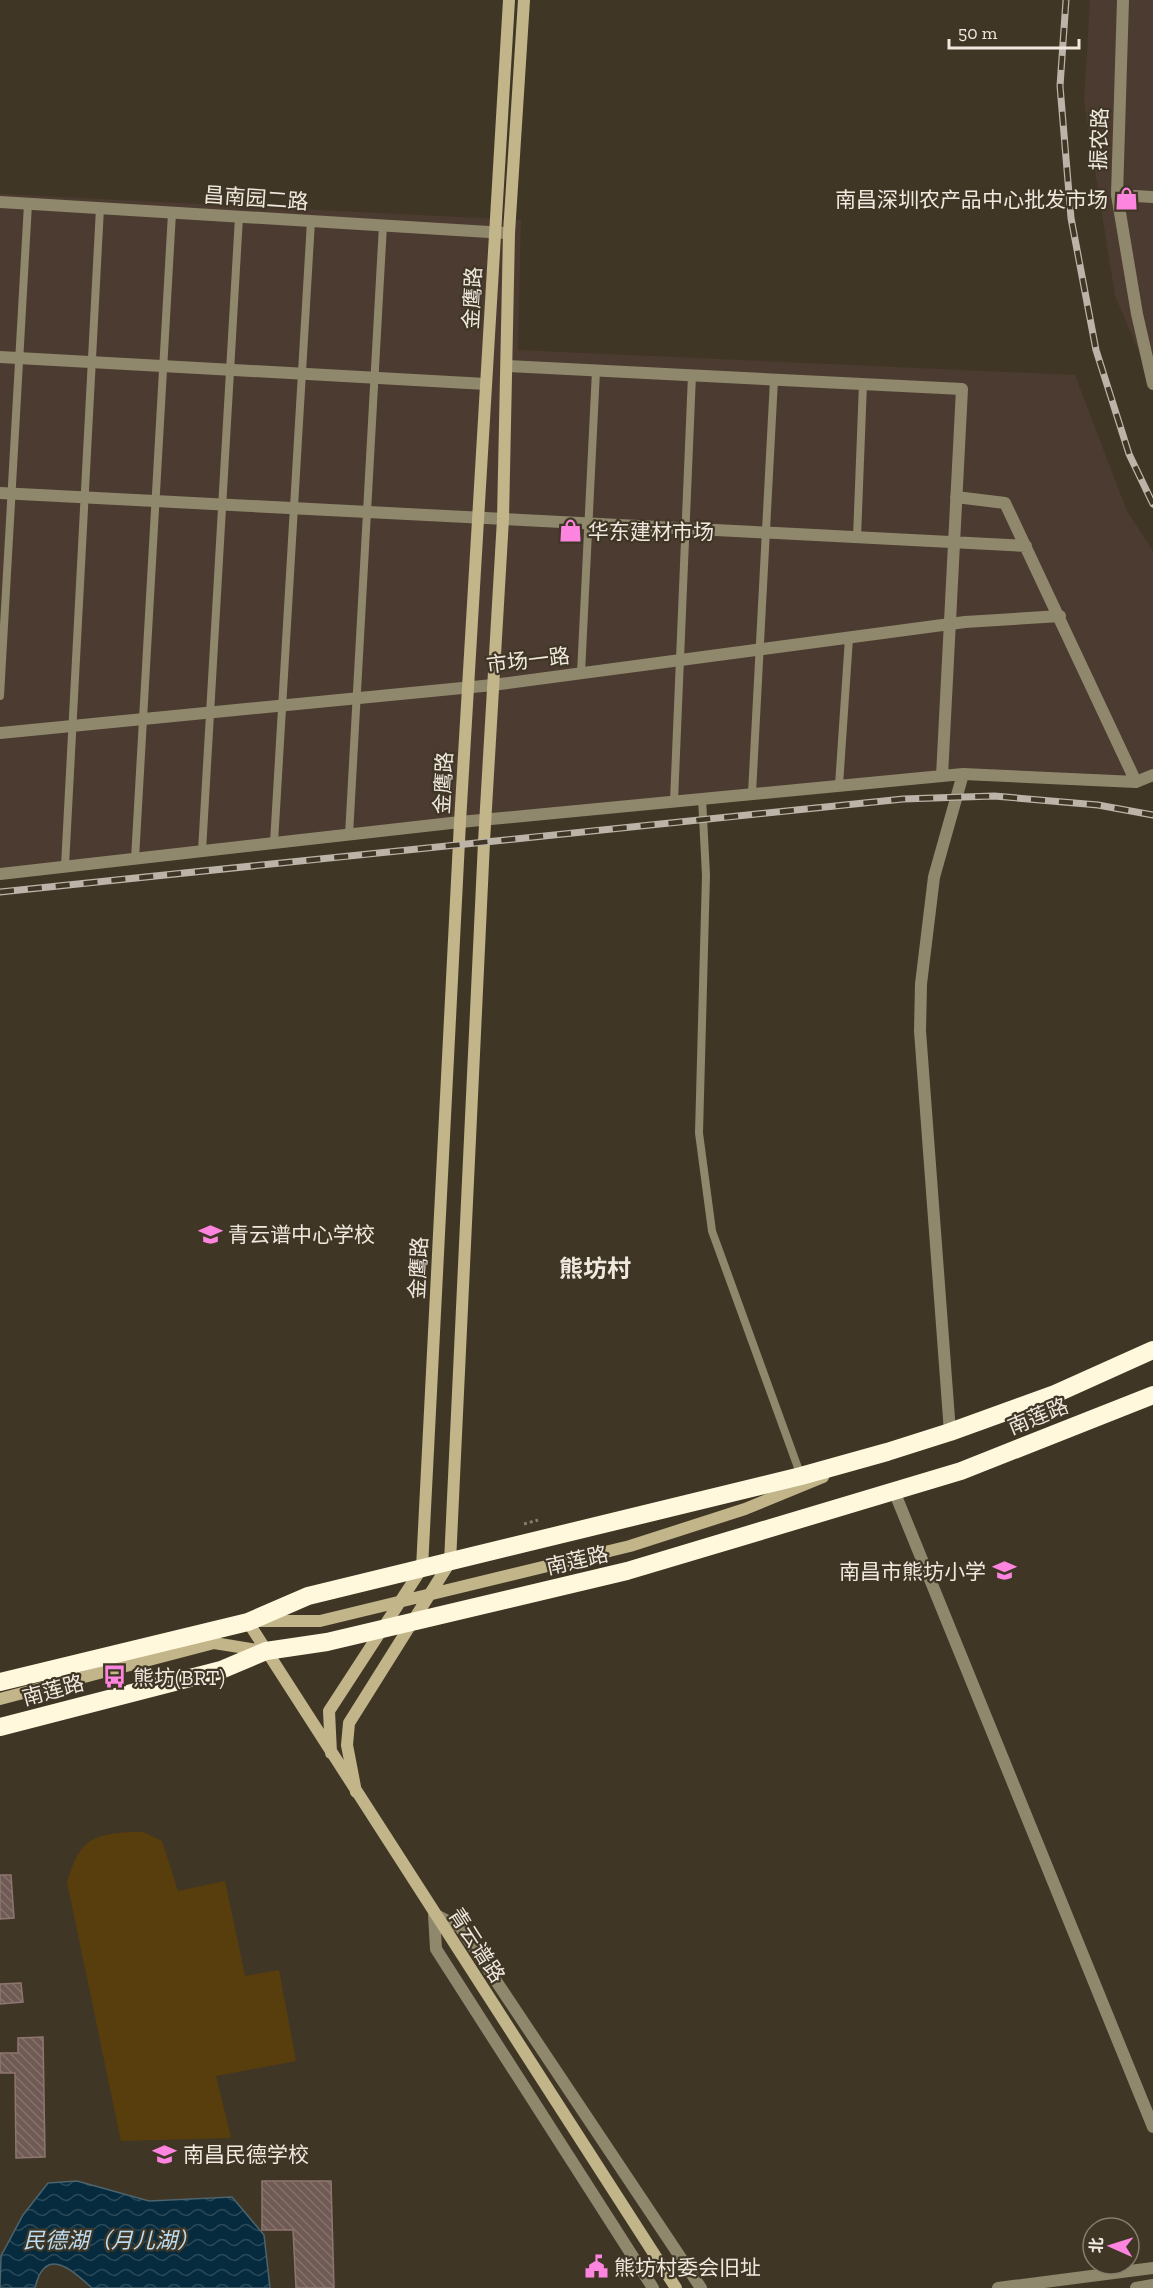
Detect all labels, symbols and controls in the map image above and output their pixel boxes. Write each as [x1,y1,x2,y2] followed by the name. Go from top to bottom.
[949,12,1080,50] scale bar
[958,22,998,44] text: 50 m
[1085,107,1113,171] street label: 振农路
[203,182,309,214] street label: 昌南园二路
[1113,186,1139,212] shop icon: 南昌深圳农产品中心批发市场
[835,187,1108,212] place label: 南昌深圳农产品中心批发市场
[458,266,486,330] street label: 金鹰路
[557,518,583,544] shop icon: 华东建材市场
[588,519,714,544] place label: 华东建材市场
[485,642,571,678] street label: 市场一路
[429,751,457,815] street label: 金鹰路
[197,1221,223,1247] school or university icon: 青云谱中心学校
[228,1222,375,1247] place label: 青云谱中心学校
[404,1236,432,1300] street label: 金鹰路
[559,1254,631,1283] district label: 熊坊村
[1004,1393,1072,1439] street label: 南莲路
[543,1541,611,1579] street label: 南莲路
[991,1558,1017,1584] school or university icon: 南昌市熊坊小学
[839,1559,986,1584] place label: 南昌市熊坊小学
[102,1664,128,1690] bus stop icon: 熊坊(BRT)
[133,1665,225,1690] place label: 熊坊(BRT)
[19,1670,87,1710] street label: 南莲路
[444,1903,510,1987] street label: 青云谱路
[152,2141,178,2167] school or university icon: 南昌民德学校
[183,2142,309,2167] place label: 南昌民德学校
[1081,2216,1141,2276] north arrow
[23,2227,199,2254] water label: 民德湖（月儿湖）
[1087,2237,1106,2254] text: 北
[583,2254,609,2280] public building icon: 熊坊村委会旧址
[614,2255,761,2280] place label: 熊坊村委会旧址

